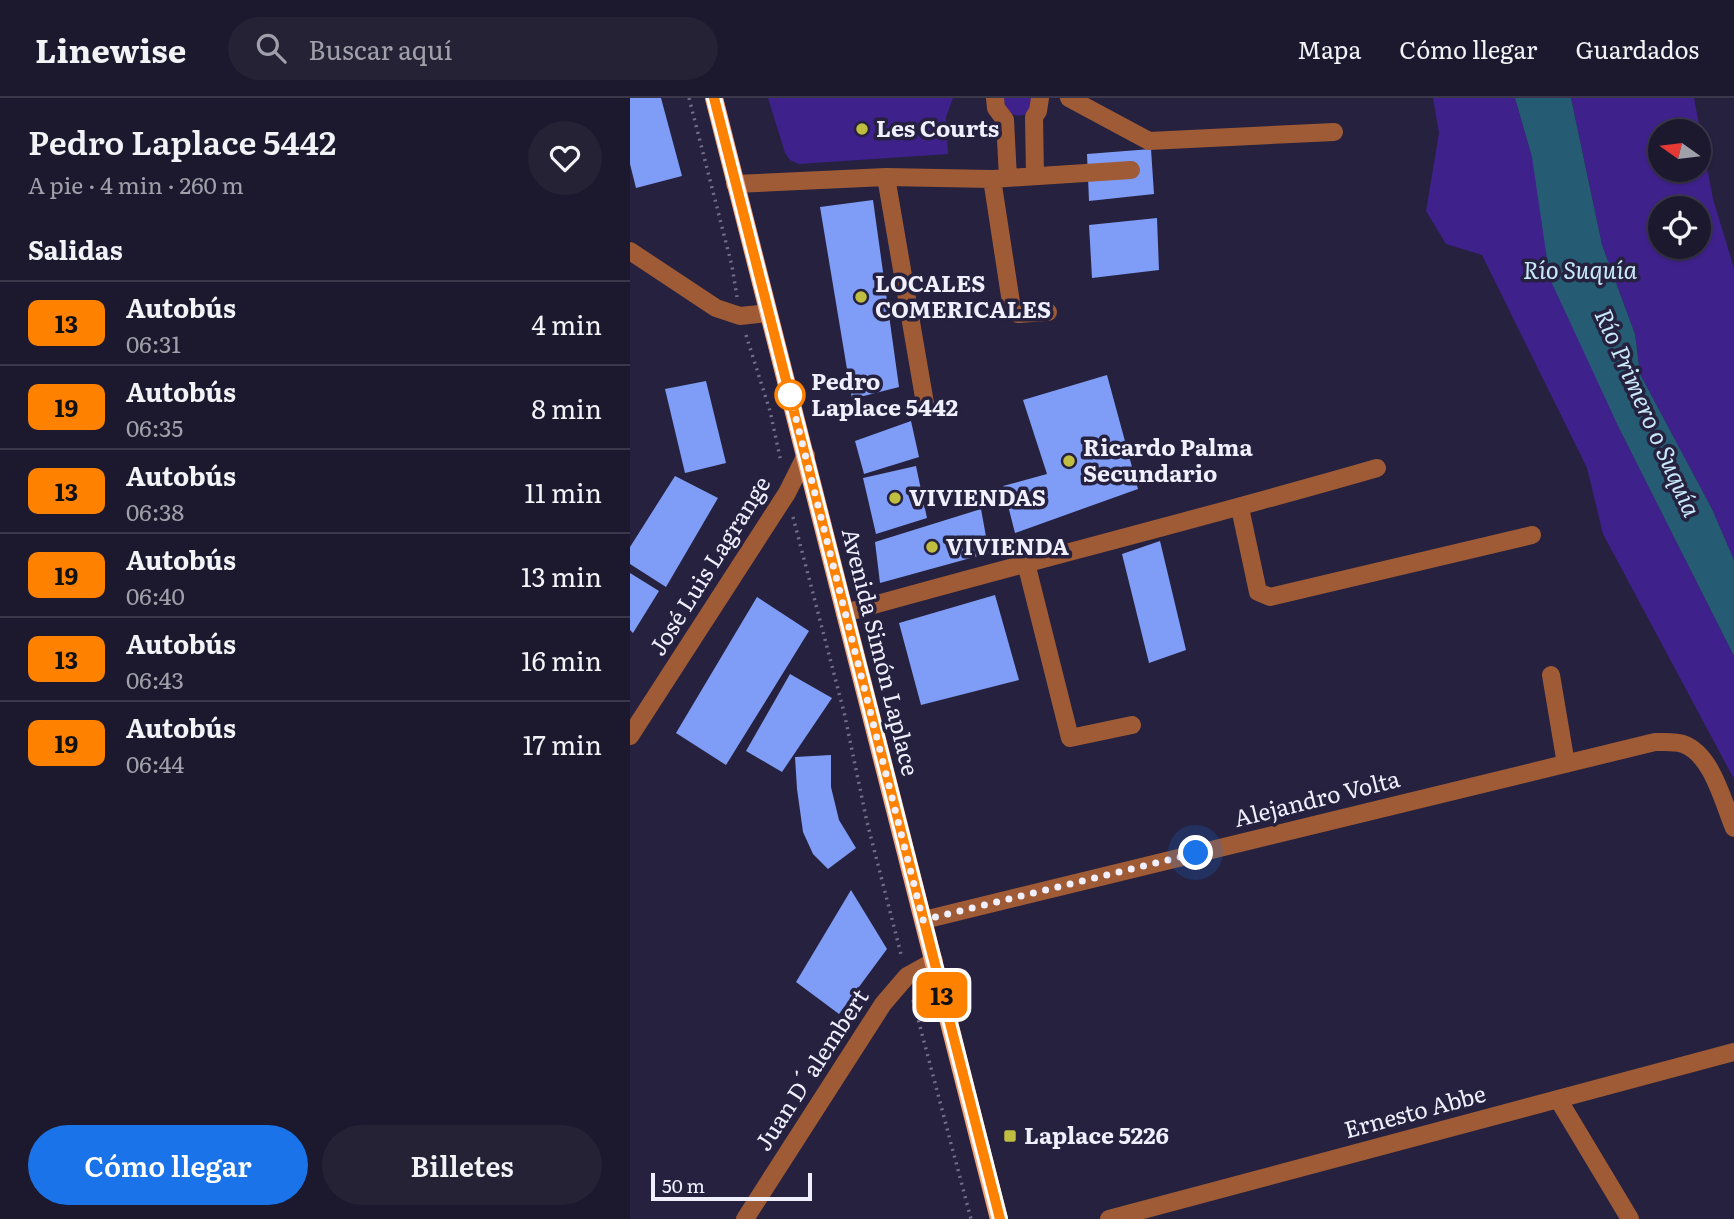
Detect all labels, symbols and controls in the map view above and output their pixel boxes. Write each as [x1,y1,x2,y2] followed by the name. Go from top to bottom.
[228,17,718,80] search box
[35,24,186,73] text: Linewise
[252,29,290,67] icon: search
[308,29,452,68] text: Buscar aquí
[1297,31,1361,66] text: Mapa
[1399,31,1537,66] text: Cómo llegar
[1575,31,1699,66] text: Guardados
[876,110,999,144] place label: Les Courts
[28,116,336,165] text: Pedro Laplace 5442
[1648,119,1712,182] north arrow
[1648,119,1711,259] map controls
[528,121,602,195] button: heart
[854,121,870,137] marker: Les Courts
[28,167,244,201] text: A pie · 4 min · 260 m
[1648,196,1711,259] button: locate
[28,229,123,268] text: Salidas
[1523,251,1638,286] water label: Río Suquía
[875,265,1051,325] place label: LOCALES COMERICALES
[126,287,236,326] text: Autobús
[853,289,869,305] marker: LOCALES COMERICALES
[1588,302,1711,522] water label: Río Primero o Suquía
[531,304,602,343] text: 4 min
[55,305,78,340] text: 13
[126,326,181,360] text: 06:31
[811,363,958,423] place label: Pedro Laplace 5442
[126,371,236,410] text: Autobús
[775,380,805,410] marker: Pedro Laplace 5442
[531,388,602,427] text: 8 min
[55,389,78,424] text: 19
[126,410,183,444] text: 06:35
[1083,429,1254,489] place label: Ricardo Palma Secundario
[1061,453,1077,469] marker: Ricardo Palma Secundario
[126,455,236,494] text: Autobús
[639,469,777,661] street label: José Luis Lagrange
[525,472,602,511] text: 11 min
[55,473,78,508] text: 13
[909,479,1046,513] place label: VIVIENDAS
[887,490,903,506] marker: VIVIENDAS
[126,494,184,528] text: 06:38
[835,524,929,779] street label: Avenida Simón Laplace
[946,528,1069,562] place label: VIVIENDA
[126,539,236,578] text: Autobús
[924,539,940,555] marker: VIVIENDA
[521,556,602,595] text: 13 min
[55,557,78,592] text: 19
[126,578,185,612] text: 06:40
[126,623,236,662] text: Autobús
[521,640,602,679] text: 16 min
[55,641,78,676] text: 13
[126,662,184,696] text: 06:43
[126,707,236,746] text: Autobús
[523,724,602,763] text: 17 min
[55,725,78,760] text: 19
[126,746,184,780] text: 06:44
[1230,760,1404,834] street label: Alejandro Volta
[1178,835,1213,870] your location
[910,972,974,1018] line badge: 13
[930,977,954,1012] text: 13
[745,981,876,1157] street label: Juan D´alembert
[1340,1075,1489,1145] street label: Ernesto Abbe
[1024,1117,1169,1151] place label: Laplace 5226
[28,1125,308,1205] button: Cómo llegar
[322,1125,602,1205] button: Billetes
[1002,1128,1018,1144] marker: Laplace 5226
[651,1170,812,1202] scale bar
[662,1171,705,1199] text: 50 m

